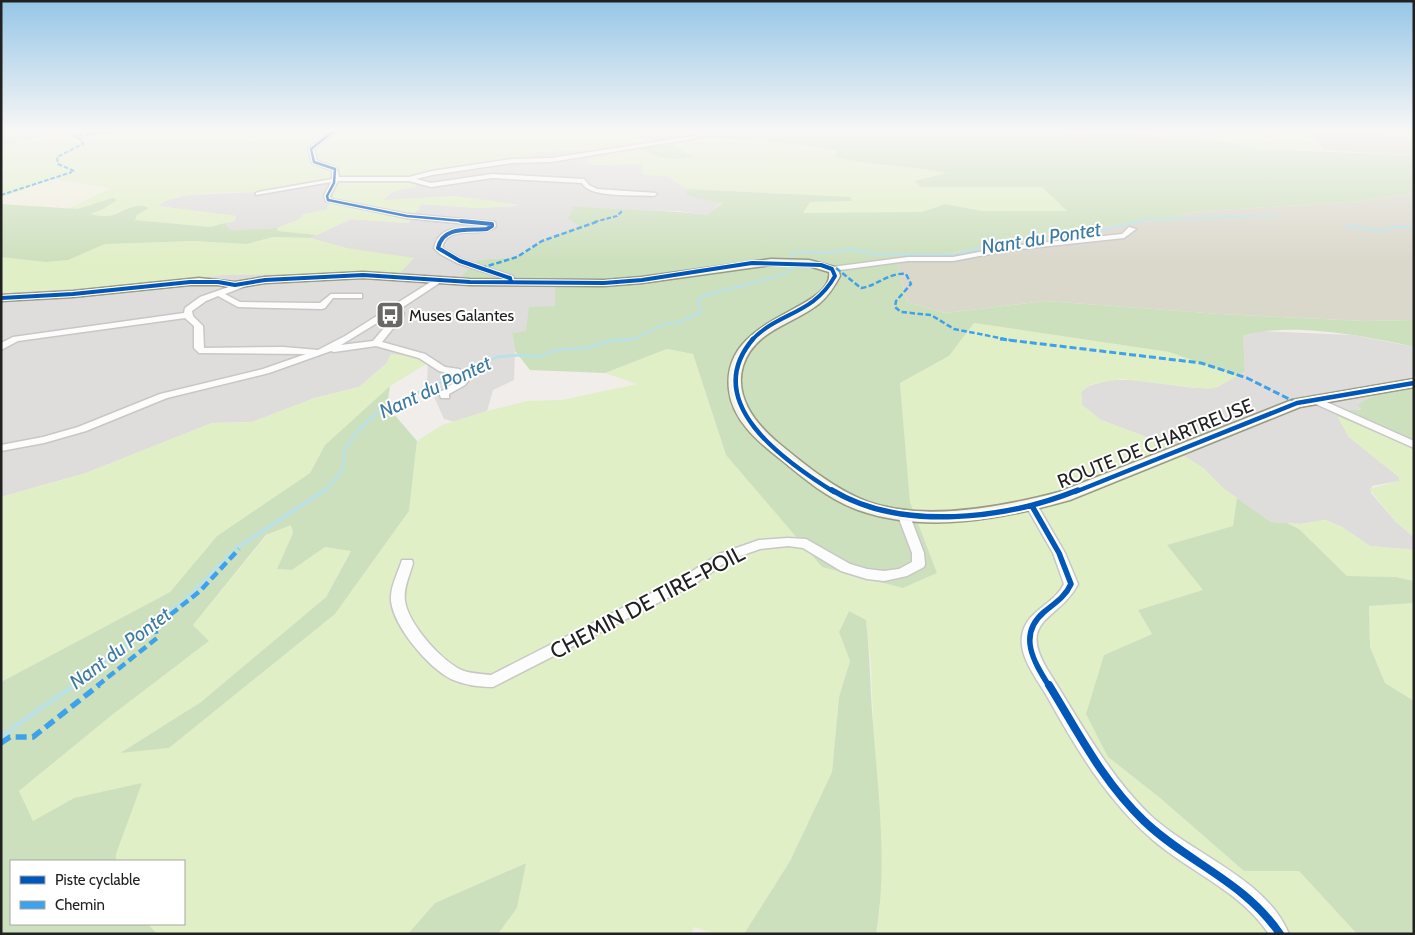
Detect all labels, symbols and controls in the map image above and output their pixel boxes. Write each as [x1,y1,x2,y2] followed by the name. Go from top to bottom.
[980,217,1103,259] water label: Nant du Pontet
[375,300,405,330] bus stop icon: Muses Galantes
[409,306,514,325] place label: Muses Galantes
[375,350,496,423] water label: Nant du Pontet
[1054,394,1256,493] street label: ROUTE DE CHARTREUSE
[545,540,749,665] street label: CHEMIN DE TIRE-POIL
[65,602,176,694] water label: Nant du Pontet
[10,860,185,925] legend
[55,871,141,889] text: Piste cyclable
[55,896,105,914] text: Chemin

